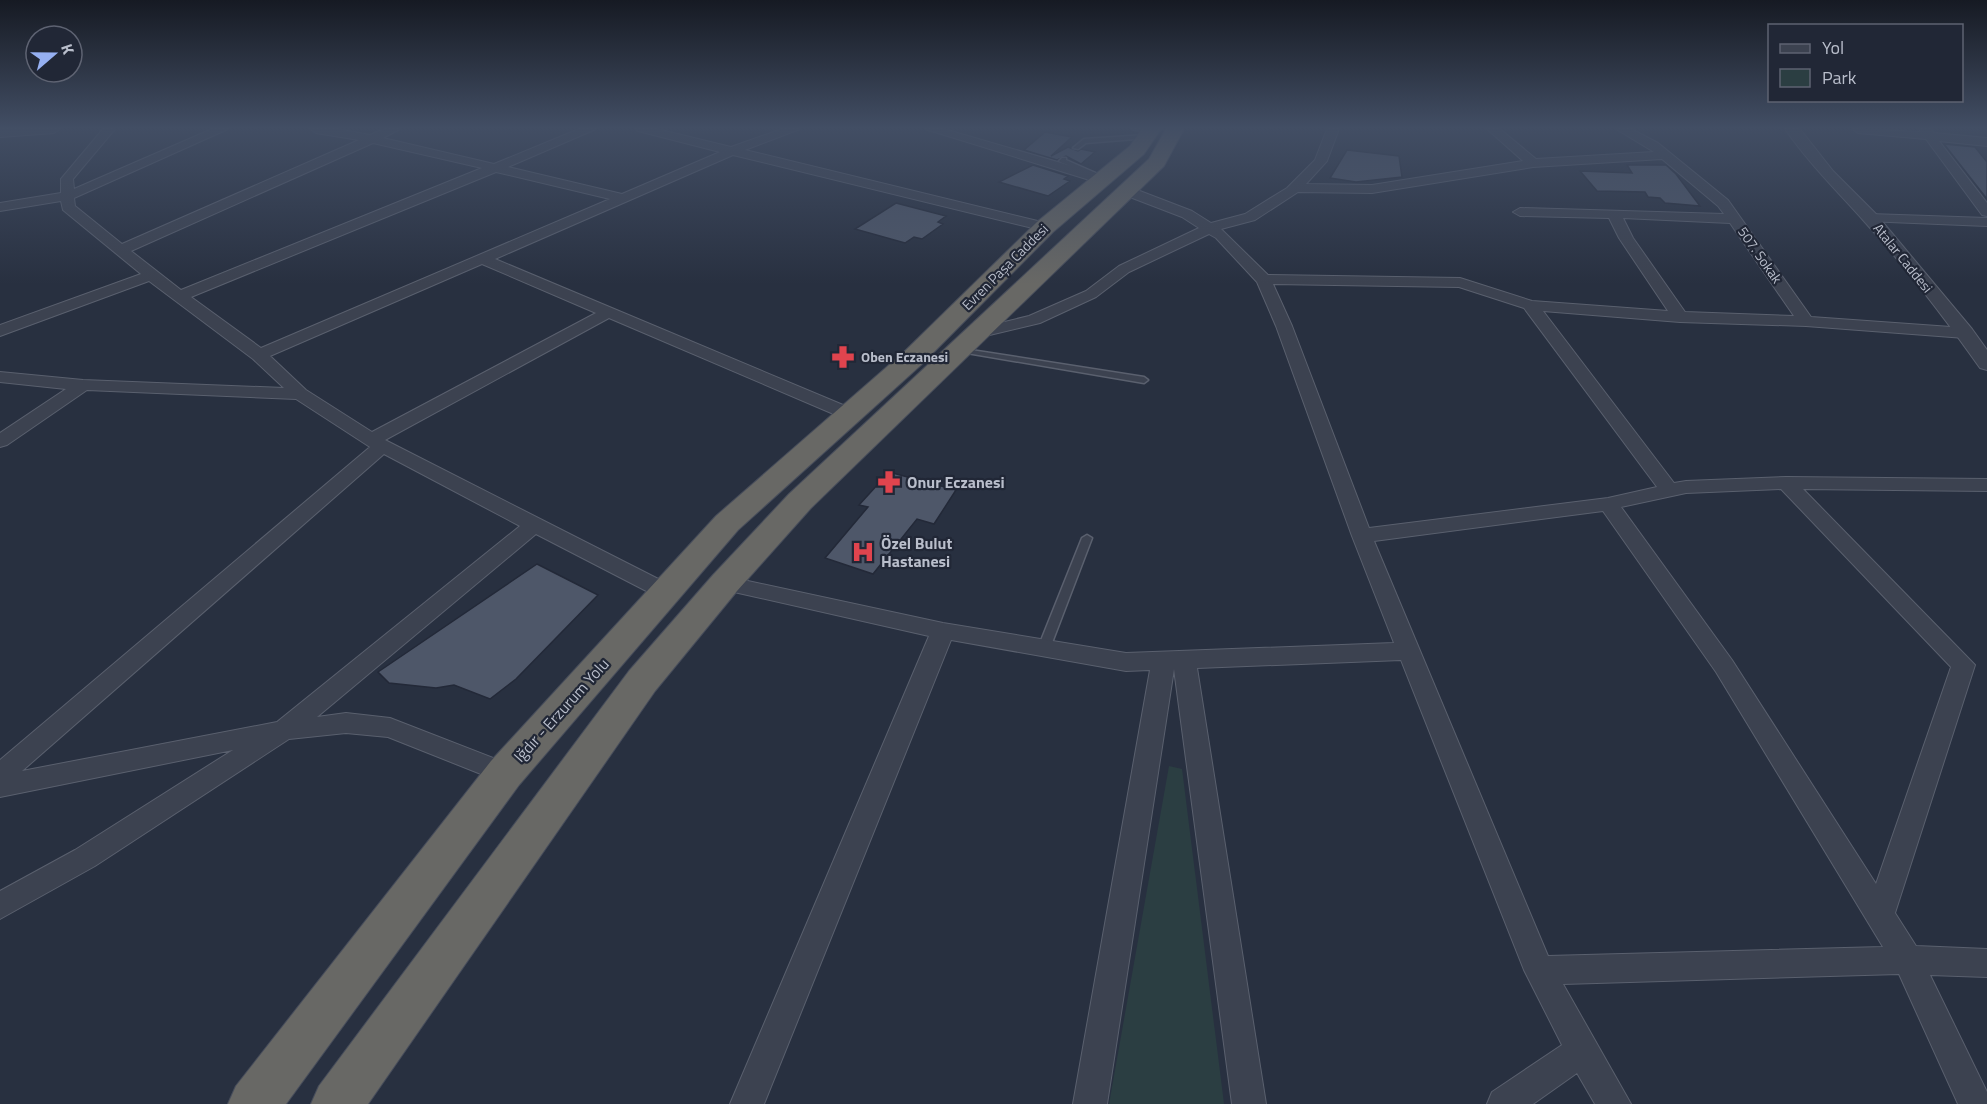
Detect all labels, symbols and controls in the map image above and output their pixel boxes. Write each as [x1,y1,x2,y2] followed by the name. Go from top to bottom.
[24,24,84,84] north arrow
[1768,24,1963,102] legend
[1822,34,1844,61] text: Yol
[55,40,81,58] text: K
[1822,64,1857,91] text: Park
[1869,218,1938,297] street label: Atalar Caddesi
[957,219,1053,315] street label: Evren Paşa Caddesi
[1733,222,1788,288] street label: 507. Sokak
[830,344,856,370] pharmacy icon: Oben Eczanesi
[861,346,948,367] place label: Oben Eczanesi
[876,469,902,495] pharmacy icon: Onur Eczanesi
[907,470,1005,494] place label: Onur Eczanesi
[881,531,952,573] place label: Özel Bulut Hastanesi
[850,539,876,565] hospital icon: Özel Bulut Hastanesi
[508,653,614,767] street label: Iğdır - Erzurum Yolu

